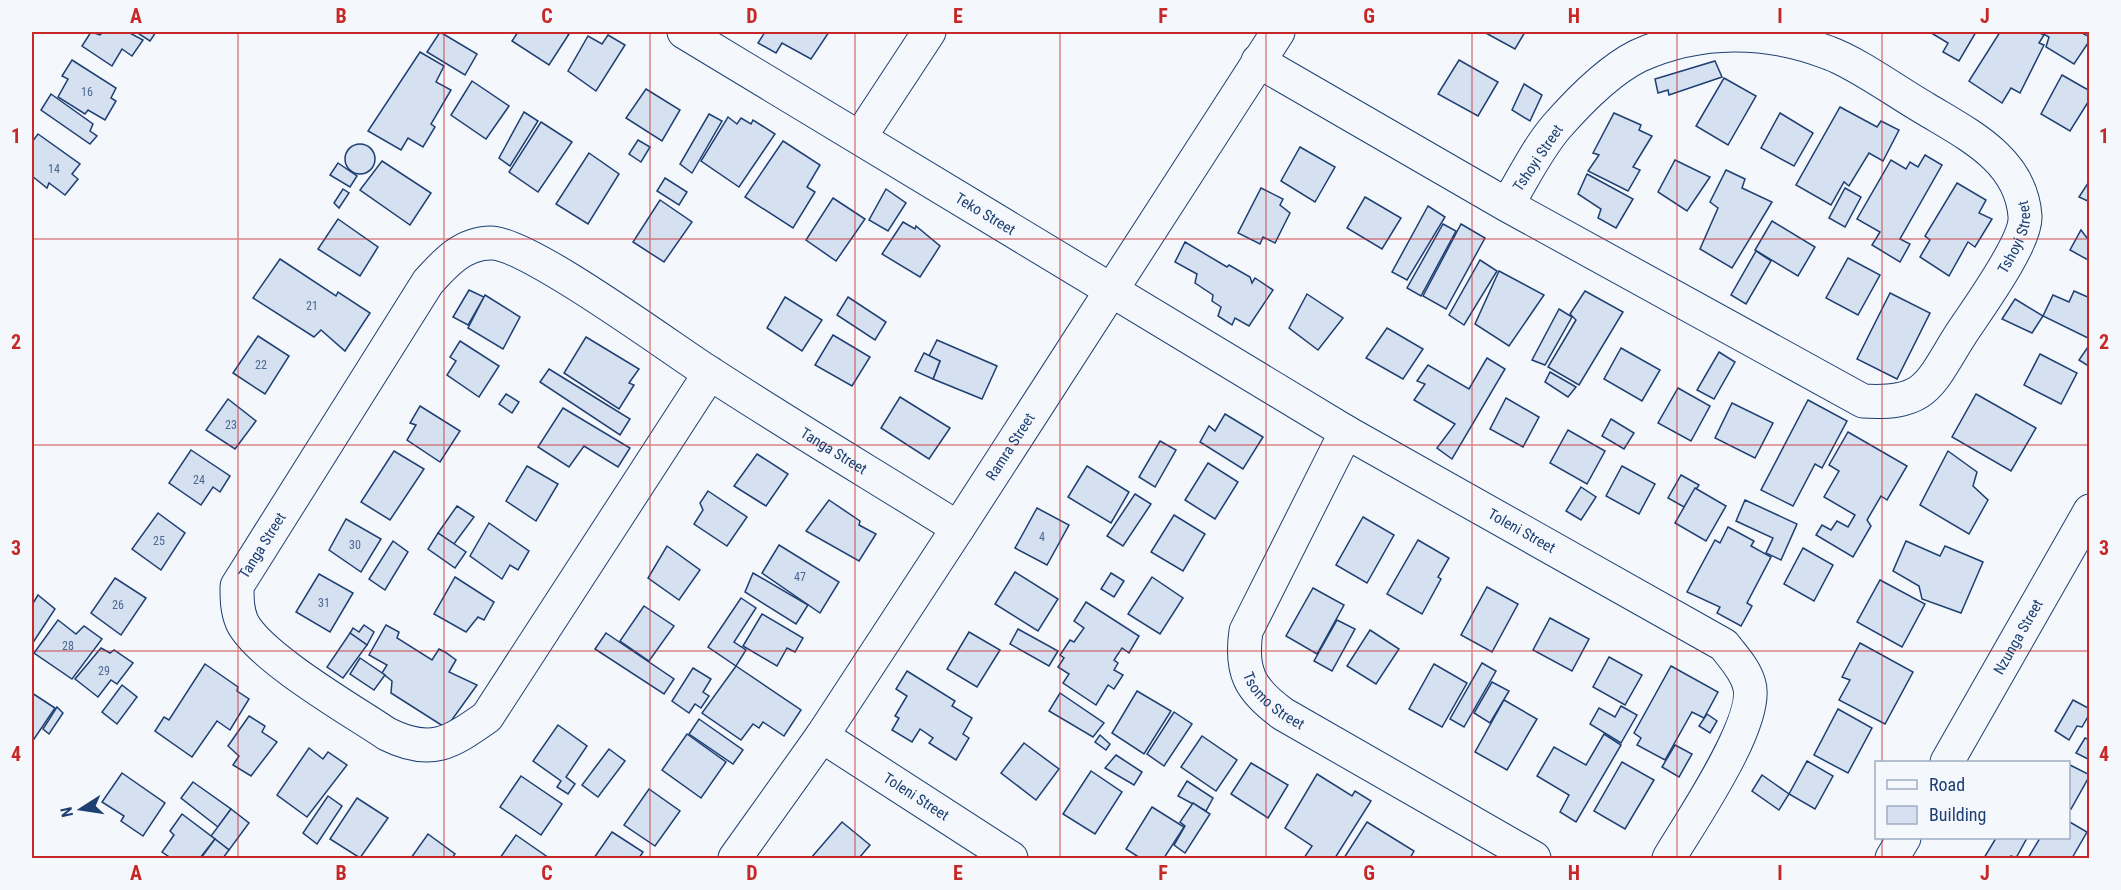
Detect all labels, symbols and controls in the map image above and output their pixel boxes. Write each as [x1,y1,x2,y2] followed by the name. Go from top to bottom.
[130,4,142,28] text: A
[335,4,347,28] text: B
[541,4,553,28] text: C
[746,4,758,28] text: D
[953,4,963,28] text: E
[1158,4,1168,28] text: F
[1363,4,1375,28] text: G
[1568,4,1580,28] text: H
[1777,4,1783,28] text: I
[1980,4,1990,28] text: J
[81,85,93,99] house number: 16
[1509,121,1567,195] street label: Tshoyi Street
[11,124,21,148] text: 1
[2099,124,2109,148] text: 1
[48,162,60,176] house number: 14
[952,189,1019,239] street label: Teko Street
[1994,199,2034,277] street label: Tshoyi Street
[306,299,318,313] house number: 21
[11,330,21,354] text: 2
[2099,330,2109,354] text: 2
[255,358,267,372] house number: 22
[982,410,1039,484] street label: Ramra Street
[225,418,237,432] house number: 23
[797,424,870,478] street label: Tanga Street
[193,473,205,487] house number: 24
[1485,505,1558,557] street label: Toleni Street
[235,509,290,582] street label: Tanga Street
[1039,530,1045,544] house number: 4
[153,534,165,548] house number: 25
[11,536,21,560] text: 3
[2099,536,2109,560] text: 3
[349,538,361,552] house number: 30
[794,570,806,584] house number: 47
[318,596,330,610] house number: 31
[1990,596,2047,678] street label: Nzunga Street
[112,598,124,612] house number: 26
[62,639,74,653] house number: 28
[98,664,110,678] house number: 29
[1239,669,1308,733] street label: Tsomo Street
[11,742,21,766] text: 4
[2099,742,2109,766] text: 4
[1875,761,2070,839] legend
[880,769,952,824] street label: Toleni Street
[1929,774,1965,795] text: Road
[51,779,111,839] north arrow
[1929,804,1986,825] text: Building
[57,805,77,819] text: N
[130,861,142,885] text: A
[335,861,347,885] text: B
[541,861,553,885] text: C
[746,861,758,885] text: D
[953,861,963,885] text: E
[1158,861,1168,885] text: F
[1363,861,1375,885] text: G
[1568,861,1580,885] text: H
[1777,861,1783,885] text: I
[1980,861,1990,885] text: J

